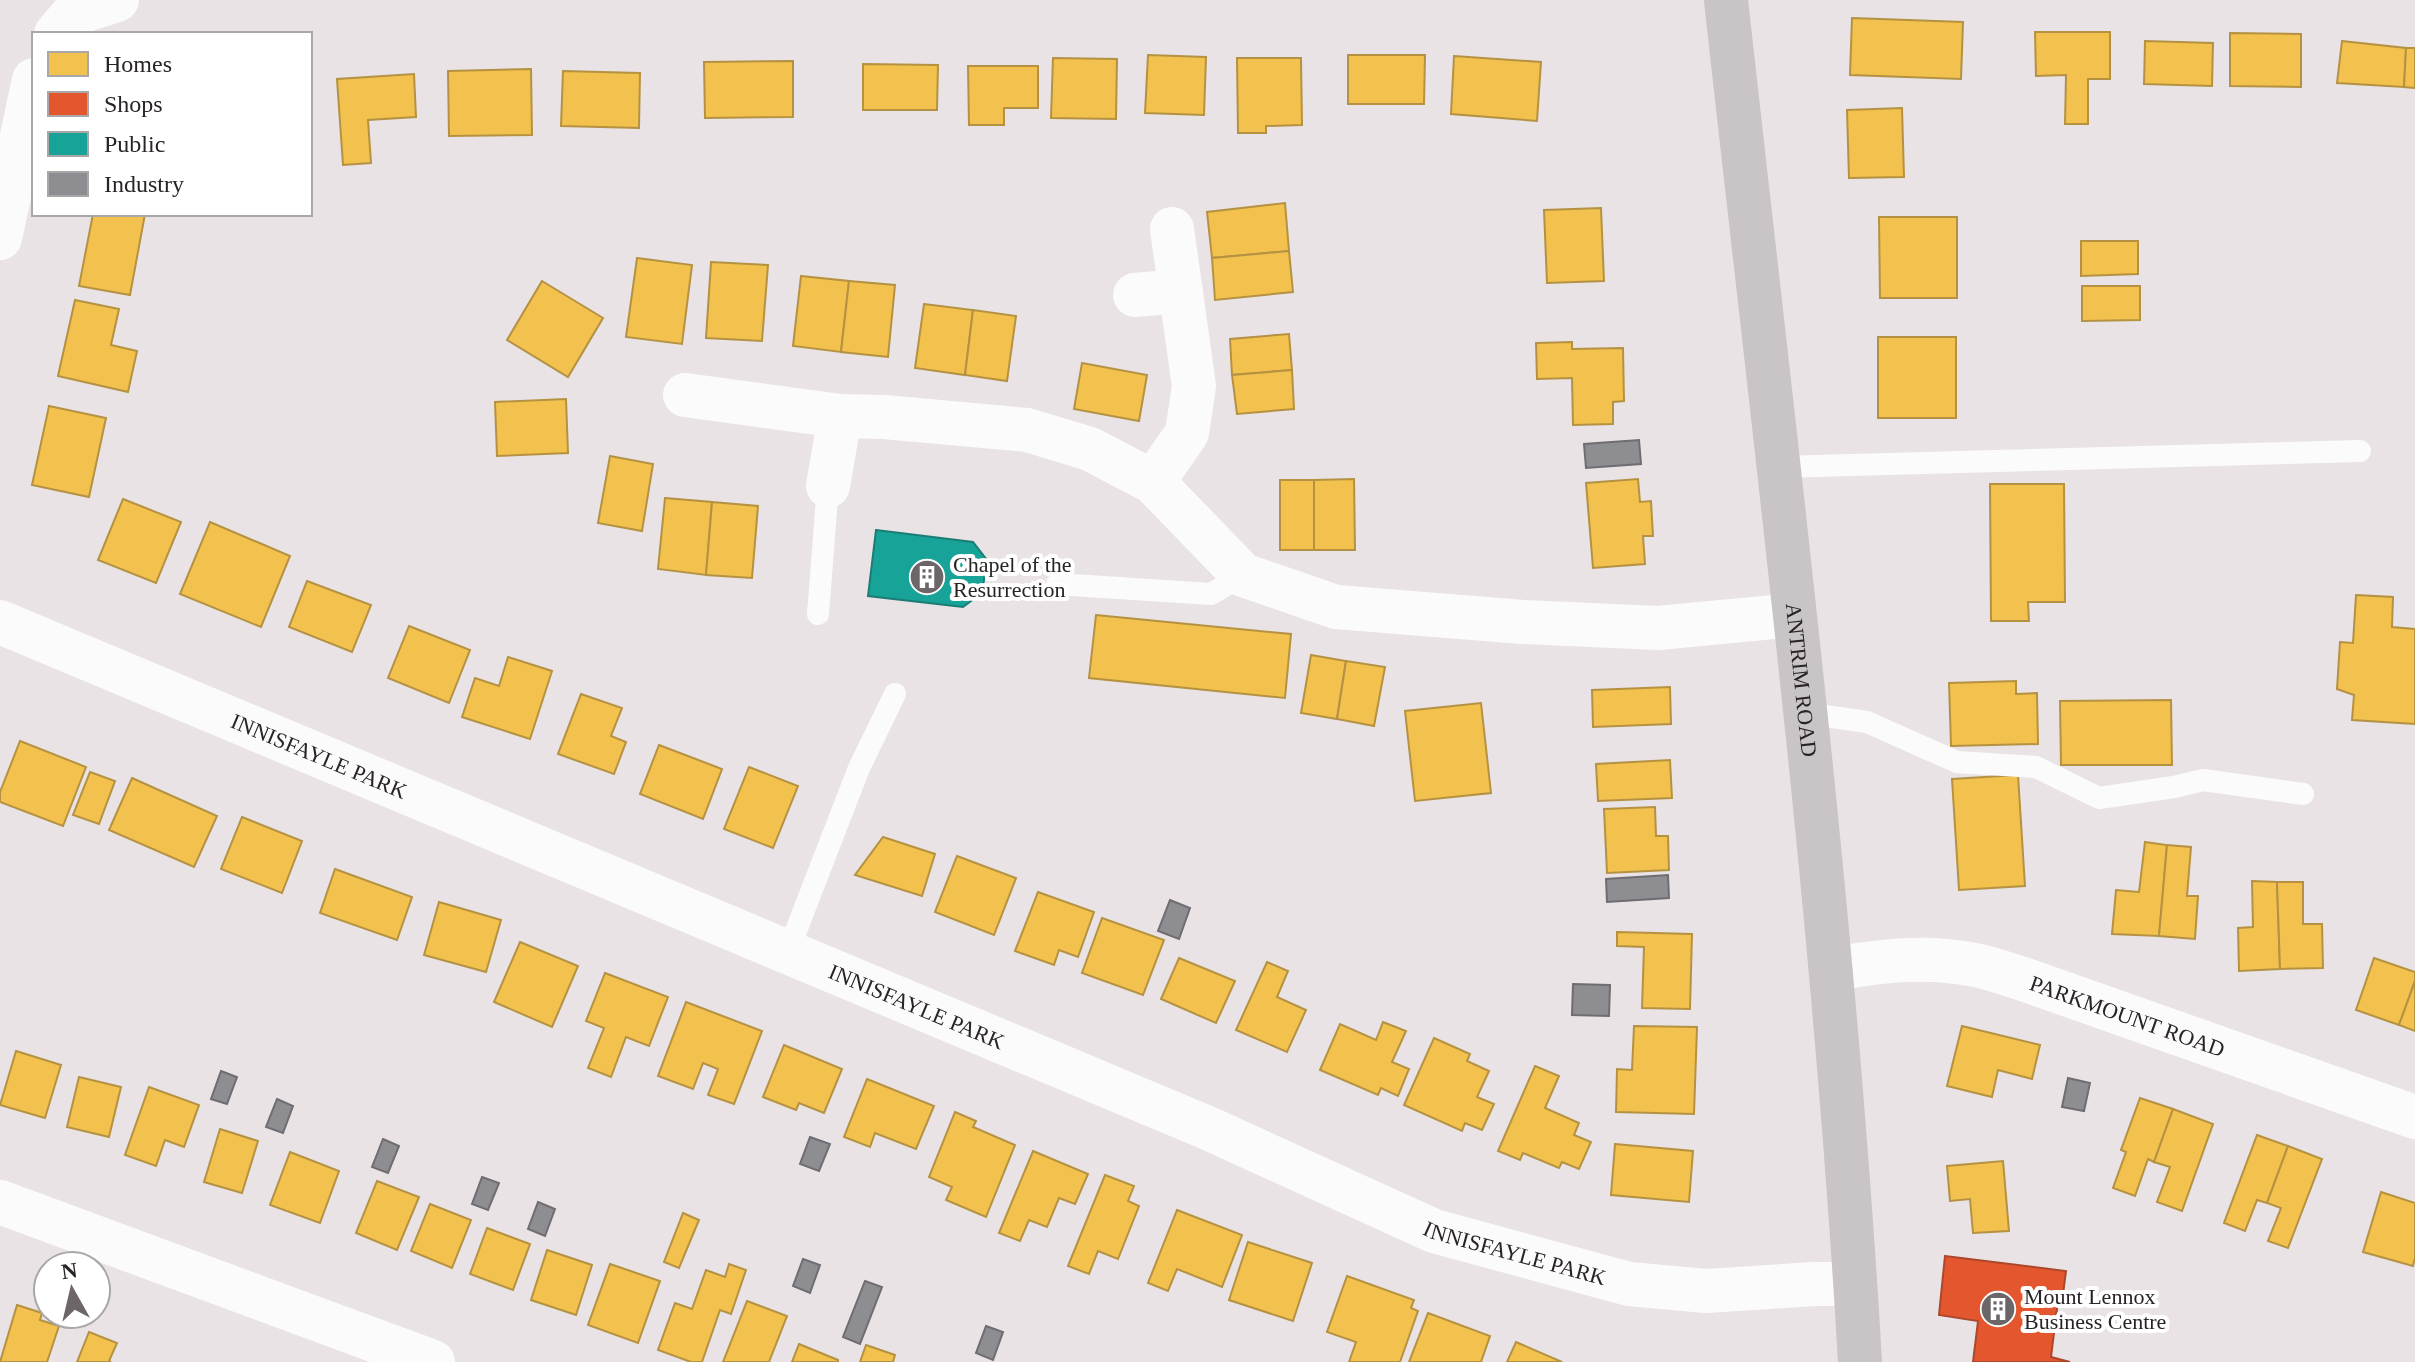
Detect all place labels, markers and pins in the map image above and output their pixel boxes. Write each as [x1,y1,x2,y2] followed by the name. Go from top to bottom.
[953,552,1072,602] place label: Chapel of the Resurrection
[908,558,946,596] building icon: Chapel of the Resurrection
[2024,1284,2166,1334] place label: Mount Lennox Business Centre
[1979,1290,2017,1328] building icon: Mount Lennox Business Centre

